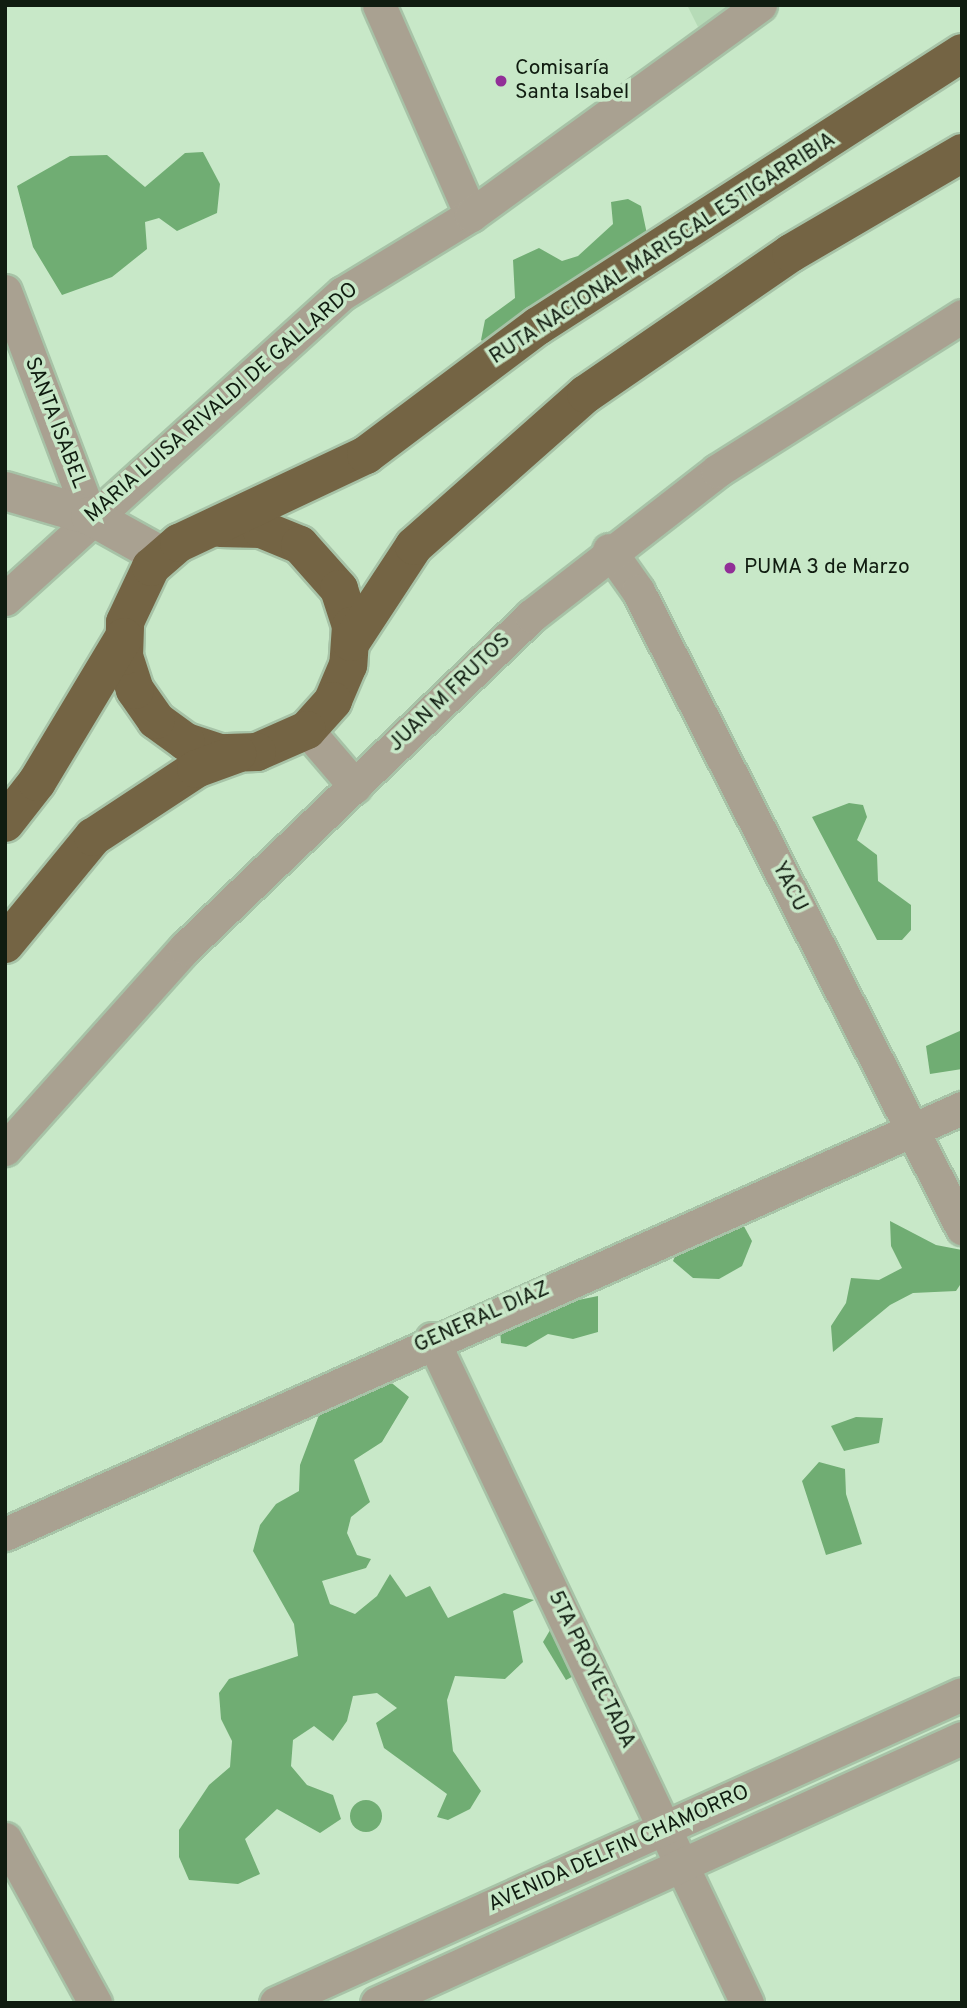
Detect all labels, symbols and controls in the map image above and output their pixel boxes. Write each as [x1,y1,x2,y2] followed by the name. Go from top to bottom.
[515,56,629,106] place label: Comisaría Santa Isabel
[493,73,509,89] marker: Comisaría Santa Isabel
[485,127,841,371] street label: RUTA NACIONAL MARISCAL ESTIGARRIBIA
[80,277,364,529] street label: MARIA LUISA RIVALDI DE GALLARDO
[18,354,92,492] street label: SANTA ISABEL
[744,555,910,581] place label: PUMA 3 de Marzo
[722,560,738,576] marker: PUMA 3 de Marzo
[384,628,516,758] street label: JUAN M FRUTOS
[766,858,812,916] street label: YACU
[410,1277,554,1359] street label: GENERAL DIAZ
[542,1587,640,1753] street label: 5TA PROYECTADA
[484,1780,754,1918] street label: AVENIDA DELFIN CHAMORRO

